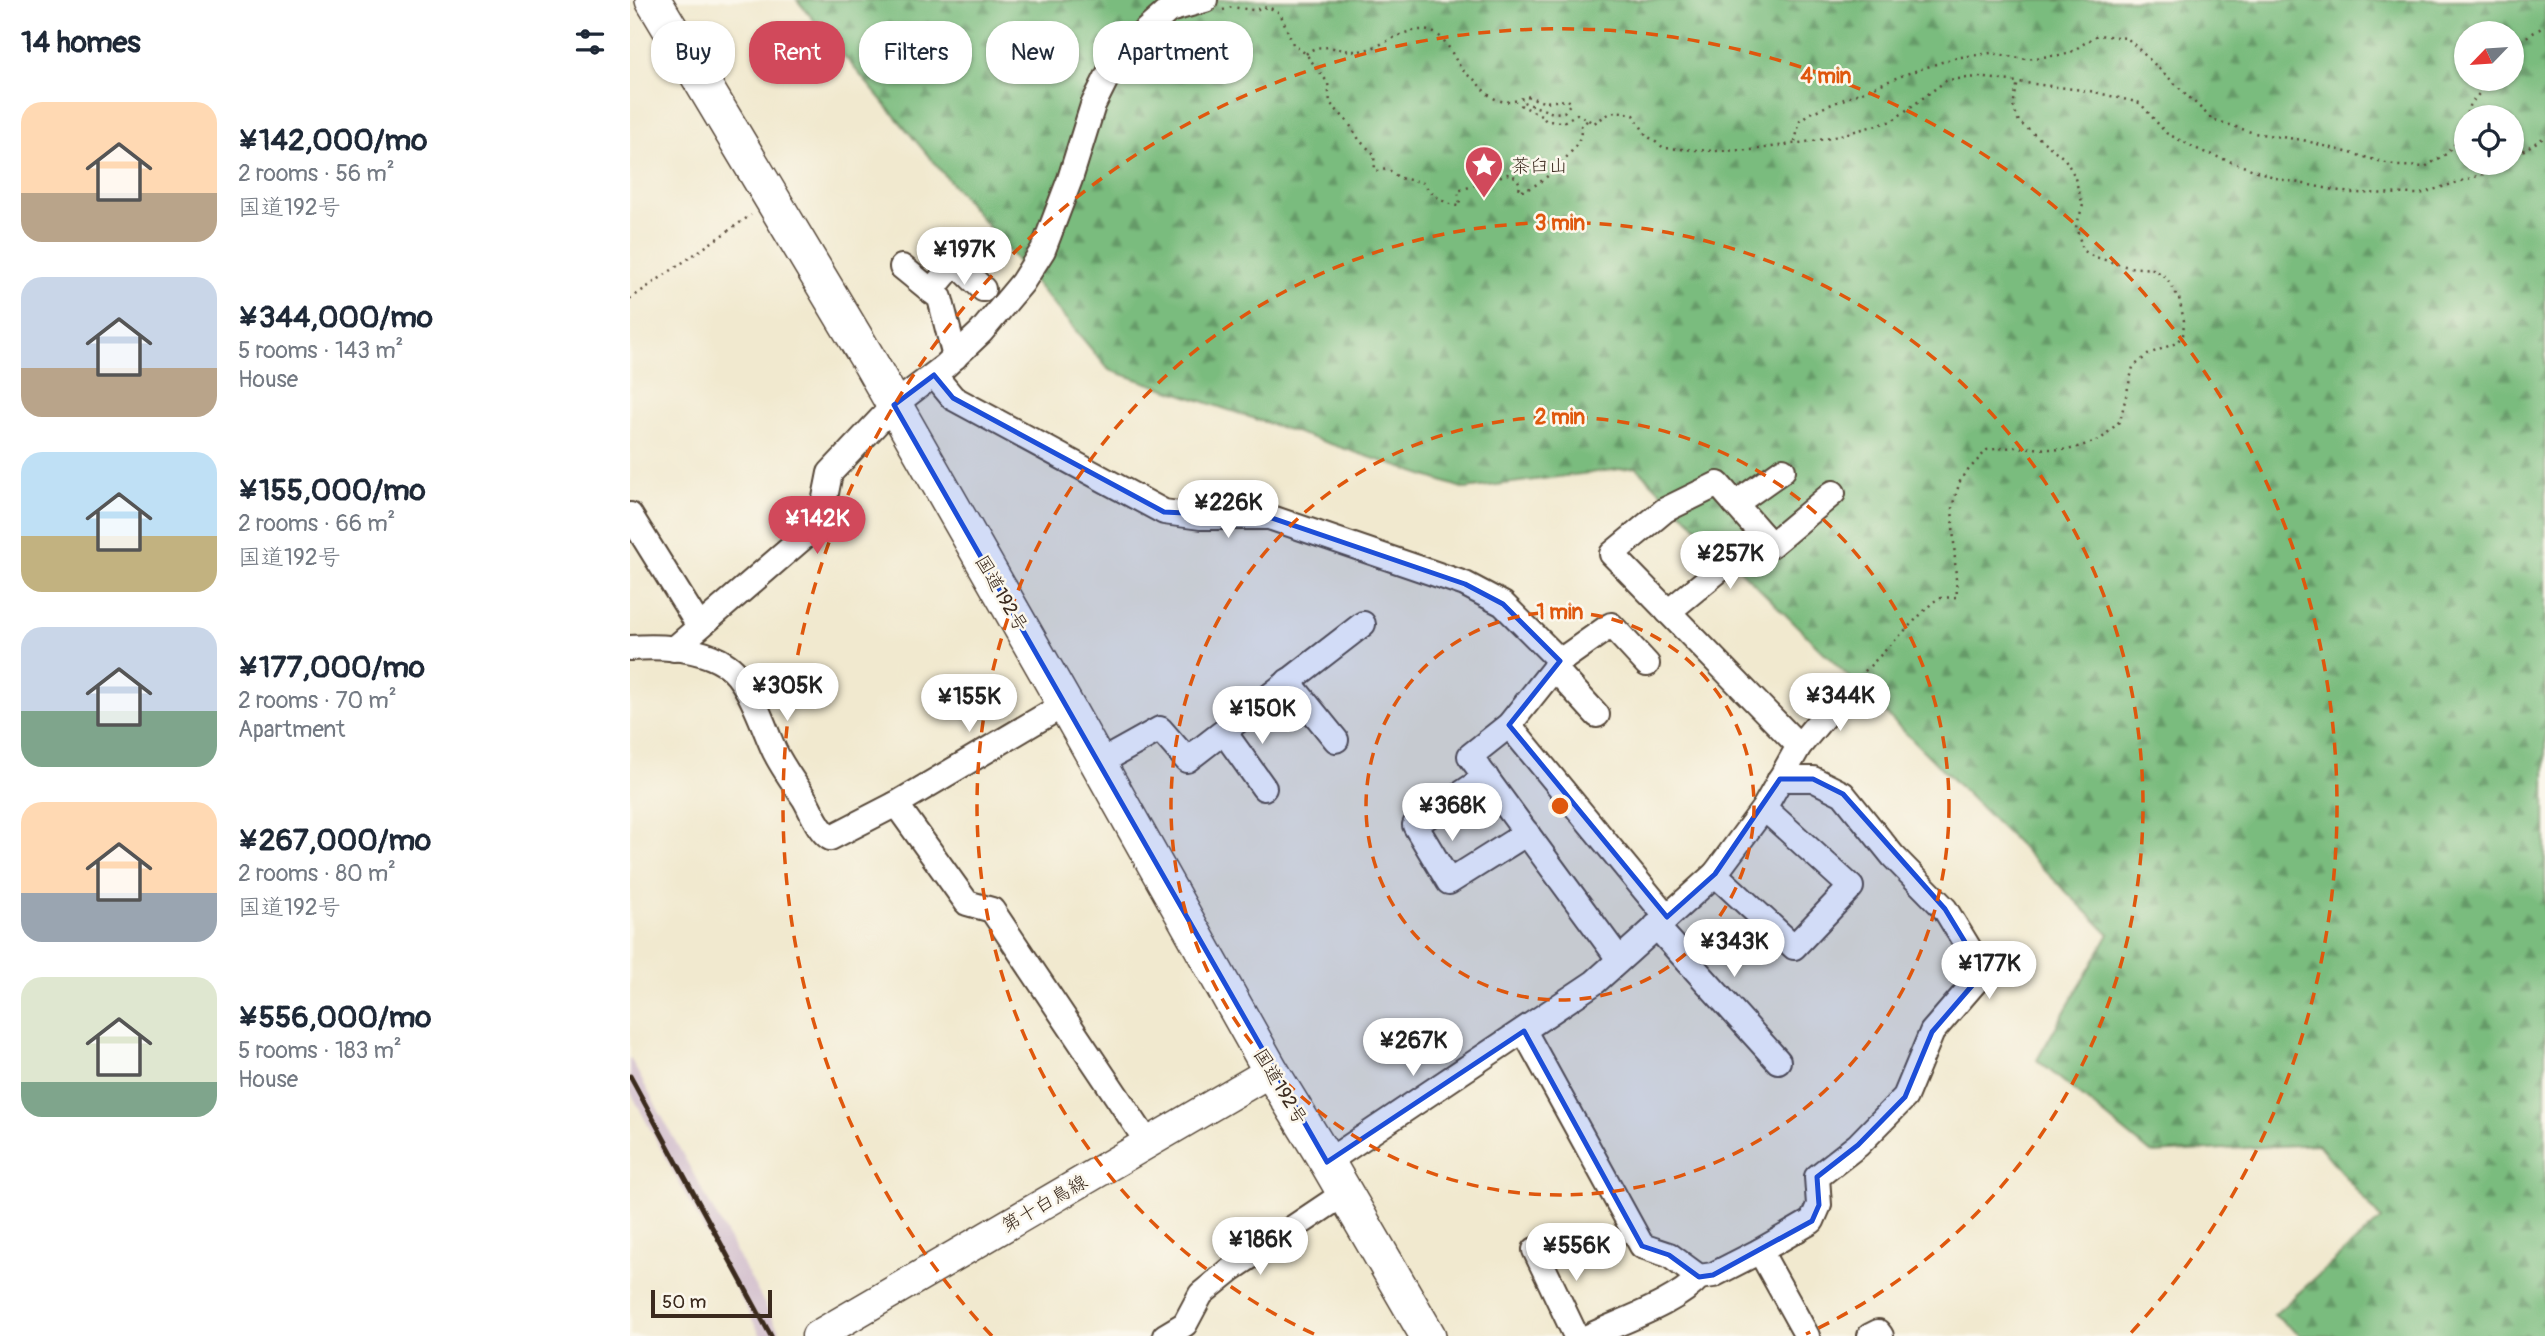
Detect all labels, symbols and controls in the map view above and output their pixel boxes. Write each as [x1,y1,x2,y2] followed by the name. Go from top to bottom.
[651,21,735,84] chip: Buy
[749,21,845,84] chip: Rent
[859,21,972,84] chip: Filters
[986,21,1079,84] chip: New
[1093,21,1253,84] chip: Apartment
[2454,21,2524,91] north arrow
[2454,21,2524,175] map controls
[571,23,609,61] icon: filters
[21,24,141,61] text: 14 homes
[1801,63,1852,90] text: 4 min
[2454,105,2524,175] button: locate
[238,122,427,159] text: ¥142,000/mo
[77,130,161,214] icon: home
[1463,144,1505,199] place icon: 茶臼山
[1511,154,1568,178] place label: 茶臼山
[238,159,395,188] text: 2 rooms · 56 m²
[238,193,341,222] text: 国道192号
[1535,210,1585,237] text: 3 min
[915,228,1013,287] pin: ¥197K
[933,235,995,264] text: ¥197K
[238,299,433,336] text: ¥344,000/mo
[77,305,161,389] icon: home
[238,336,403,365] text: 5 rooms · 143 m²
[238,365,298,394] text: House
[1535,404,1585,431] text: 2 min
[238,472,426,509] text: ¥155,000/mo
[77,480,161,564] icon: home
[1179,480,1277,540] pin: ¥226K
[1194,488,1262,517] text: ¥226K
[768,496,866,556] pin: ¥142K
[784,504,850,533] text: ¥142K
[238,509,395,538] text: 2 rooms · 66 m²
[1681,532,1779,591] pin: ¥257K
[1696,539,1764,568] text: ¥257K
[238,543,341,572] text: 国道192号
[970,551,1033,636] street label: 国道192号
[1537,599,1584,626] text: 1 min
[238,649,425,686] text: ¥177,000/mo
[77,655,161,739] icon: home
[738,664,836,723] pin: ¥305K
[752,671,822,700] text: ¥305K
[920,674,1018,734] pin: ¥155K
[1791,674,1889,733] pin: ¥344K
[1805,681,1875,710] text: ¥344K
[937,682,1001,711] text: ¥155K
[238,686,397,715] text: 2 rooms · 70 m²
[1213,686,1311,746] pin: ¥150K
[1229,694,1296,723] text: ¥150K
[238,715,345,744] text: Apartment
[1403,784,1501,843] pin: ¥368K
[1418,791,1486,820] text: ¥368K
[1548,794,1572,818] centre of rings
[238,822,431,859] text: ¥267,000/mo
[77,830,161,914] icon: home
[238,859,396,888] text: 2 rooms · 80 m²
[238,893,341,922] text: 国道192号
[1685,920,1783,979] pin: ¥343K
[1700,927,1768,956] text: ¥343K
[1940,942,2038,1001] pin: ¥177K
[1957,949,2021,978] text: ¥177K
[238,999,431,1036] text: ¥556,000/mo
[77,1005,161,1089] icon: home
[1364,1018,1462,1078] pin: ¥267K
[1379,1026,1447,1055] text: ¥267K
[238,1036,402,1065] text: 5 rooms · 183 m²
[1248,1044,1312,1129] street label: 国道192号
[238,1065,298,1094] text: House
[997,1170,1092,1238] street label: 第十白鳥線
[1211,1218,1309,1277] pin: ¥186K
[1527,1224,1625,1283] pin: ¥556K
[1228,1225,1292,1254] text: ¥186K
[1542,1231,1610,1260] text: ¥556K
[651,1287,772,1319] scale bar
[662,1290,706,1314] text: 50 m

